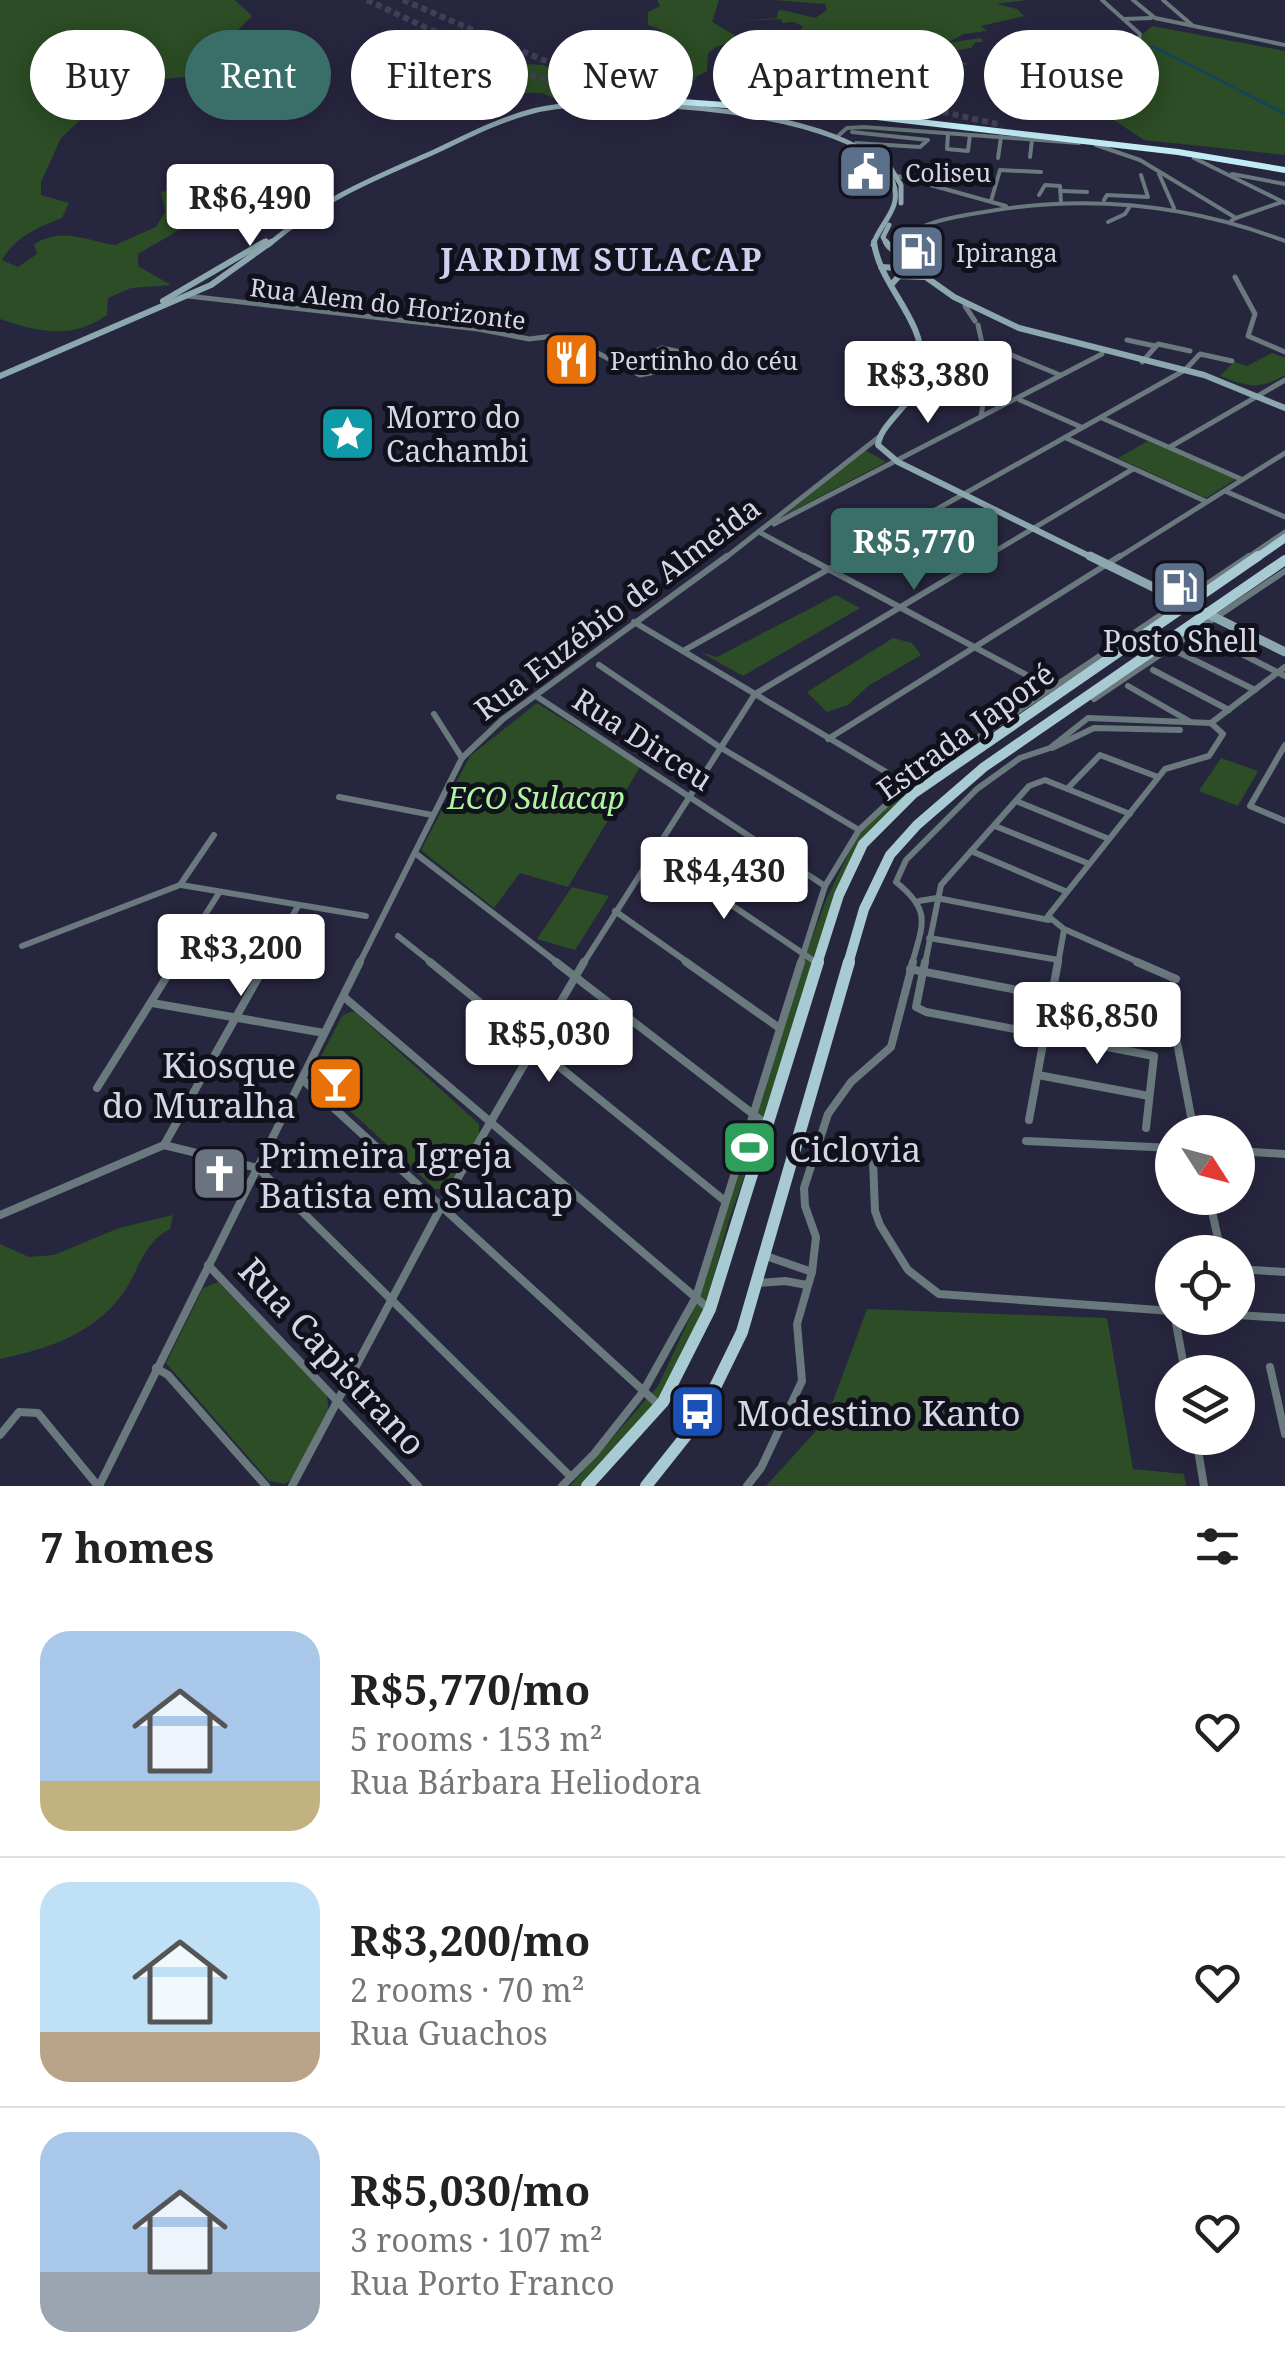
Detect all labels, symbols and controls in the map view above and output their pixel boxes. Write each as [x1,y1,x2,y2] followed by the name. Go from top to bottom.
[30,30,165,120] chip: Buy
[185,30,331,120] chip: Rent
[351,30,528,120] chip: Filters
[548,30,693,120] chip: New
[713,30,964,120] chip: Apartment
[984,30,1159,120] chip: House
[836,142,896,202] public building icon: Coliseu
[905,155,991,189] place label: Coliseu
[158,164,342,249] pin: R$6,490
[189,175,311,218] text: R$6,490
[887,222,947,282] fuel station icon: Ipiranga
[956,235,1058,269] place label: Ipiranga
[439,237,764,280] district label: JARDIM SULACAP
[248,269,528,337] street label: Rua Alem do Horizonte
[541,330,601,390] restaurant icon: Pertinho do céu
[836,341,1020,426] pin: R$3,380
[610,343,798,377] place label: Pertinho do céu
[867,352,989,395] text: R$3,380
[386,396,529,471] place label: Morro do Cachambi
[317,403,377,463] place icon: Morro do Cachambi
[466,487,768,729] street label: Rua Euzébio de Almeida
[822,508,1006,593] pin: R$5,770
[853,519,975,562] text: R$5,770
[1150,557,1210,617] fuel station icon: Posto Shell
[1103,620,1257,661] place label: Posto Shell
[868,653,1062,809] street label: Estrada Japoré
[565,679,721,799] street label: Rua Dirceu
[446,777,625,818] park label: ECO Sulacap
[632,837,816,922] pin: R$4,430
[663,848,785,891] text: R$4,430
[149,914,333,999] pin: R$3,200
[180,925,302,968] text: R$3,200
[1005,982,1189,1067] pin: R$6,850
[1036,993,1158,1036] text: R$6,850
[457,1000,641,1085] pin: R$5,030
[488,1011,610,1054] text: R$5,030
[102,1041,296,1128] place label: Kiosque do Muralha
[305,1054,365,1114] bar icon: Kiosque do Muralha
[1155,1115,1255,1215] north arrow
[1155,1115,1255,1455] map controls
[720,1118,780,1178] sports icon: Ciclovia
[789,1125,921,1172] place label: Ciclovia
[259,1131,573,1218] place label: Primeira Igreja Batista em Sulacap
[190,1144,250,1204] church icon: Primeira Igreja Batista em Sulacap
[1155,1235,1255,1335] button: locate
[229,1247,437,1465] street label: Rua Capistrano
[1155,1355,1255,1455] button: layers
[668,1382,728,1442] bus stop icon: Modestino Kanto
[737,1389,1021,1436] place label: Modestino Kanto
[40,1518,214,1575] text: 7 homes
[1190,1519,1245,1574] icon: filters
[350,1660,590,1717] text: R$5,770/mo
[120,1671,240,1791] icon: home
[1190,1704,1245,1759] icon: heart
[350,1717,603,1760] text: 5 rooms · 153 m²
[350,1760,702,1803] text: Rua Bárbara Heliodora
[350,1911,590,1968] text: R$3,200/mo
[120,1922,240,2042] icon: home
[1190,1955,1245,2010] icon: heart
[350,1968,585,2011] text: 2 rooms · 70 m²
[350,2011,548,2054] text: Rua Guachos
[350,2161,590,2218] text: R$5,030/mo
[120,2172,240,2292] icon: home
[1190,2205,1245,2260] icon: heart
[350,2218,603,2261] text: 3 rooms · 107 m²
[350,2261,615,2304] text: Rua Porto Franco

